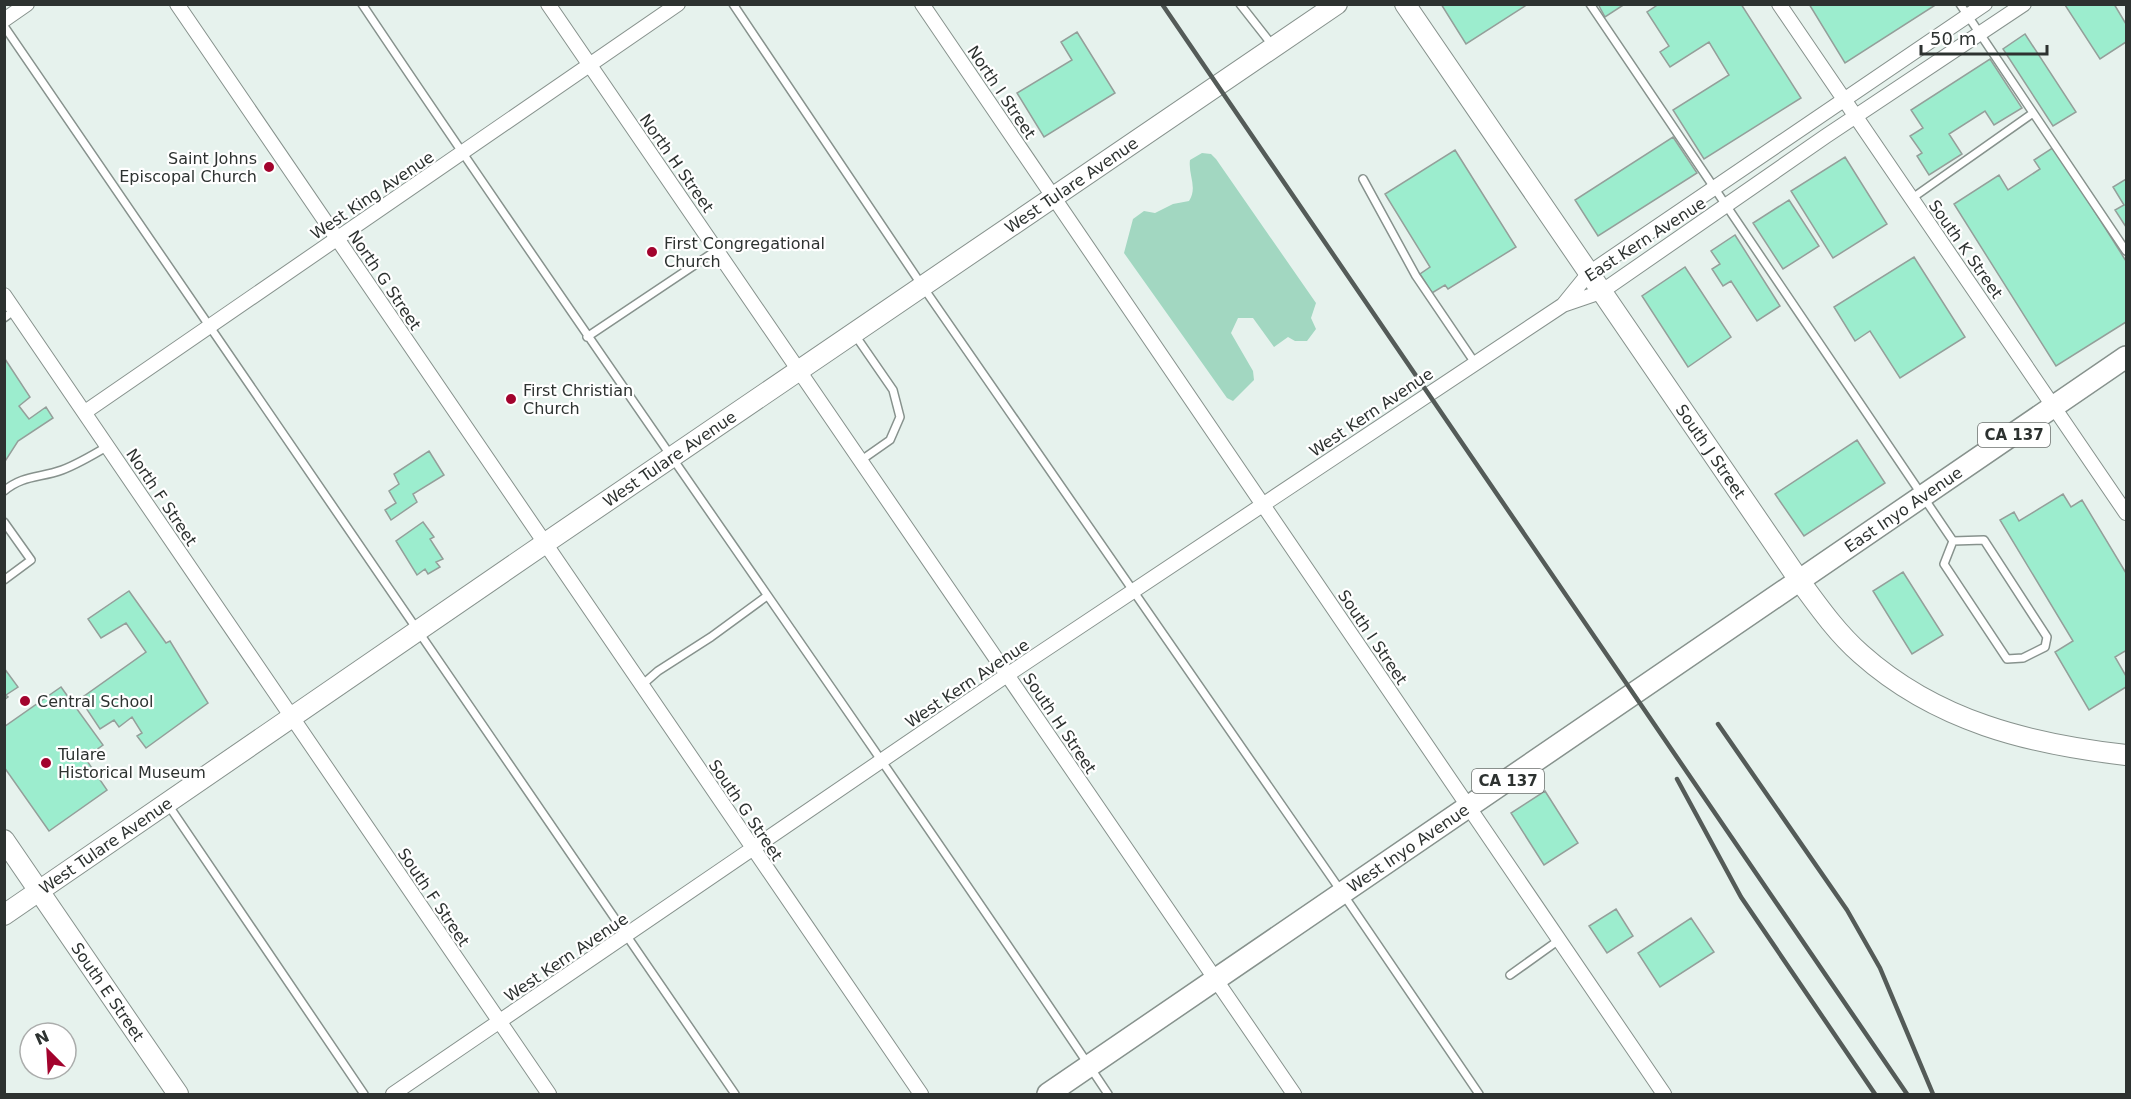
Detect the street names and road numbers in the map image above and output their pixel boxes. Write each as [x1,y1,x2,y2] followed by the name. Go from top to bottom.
[963,42,1040,142] street label: North I Street
[636,110,718,216] street label: North H Street
[1001,133,1142,237] street label: West Tulare Avenue
[307,147,437,244] street label: West King Avenue
[1581,193,1709,286] street label: East Kern Avenue
[1925,196,2007,302] street label: South K Street
[344,227,425,334] street label: North G Street
[1306,364,1437,461] street label: West Kern Avenue
[1672,401,1750,502] street label: South J Street
[600,407,740,511] street label: West Tulare Avenue
[1978,423,2050,447] road number: CA 137
[122,445,201,549] street label: North F Street
[1841,463,1966,557] street label: East Inyo Avenue
[1334,586,1411,688] street label: South I Street
[902,635,1033,732] street label: West Kern Avenue
[1019,669,1100,777] street label: South H Street
[705,756,786,864] street label: South G Street
[1472,769,1544,793] road number: CA 137
[36,794,176,898] street label: West Tulare Avenue
[1344,800,1473,897] street label: West Inyo Avenue
[394,845,473,950] street label: South F Street
[501,909,632,1006] street label: West Kern Avenue
[67,939,148,1045] street label: South E Street

